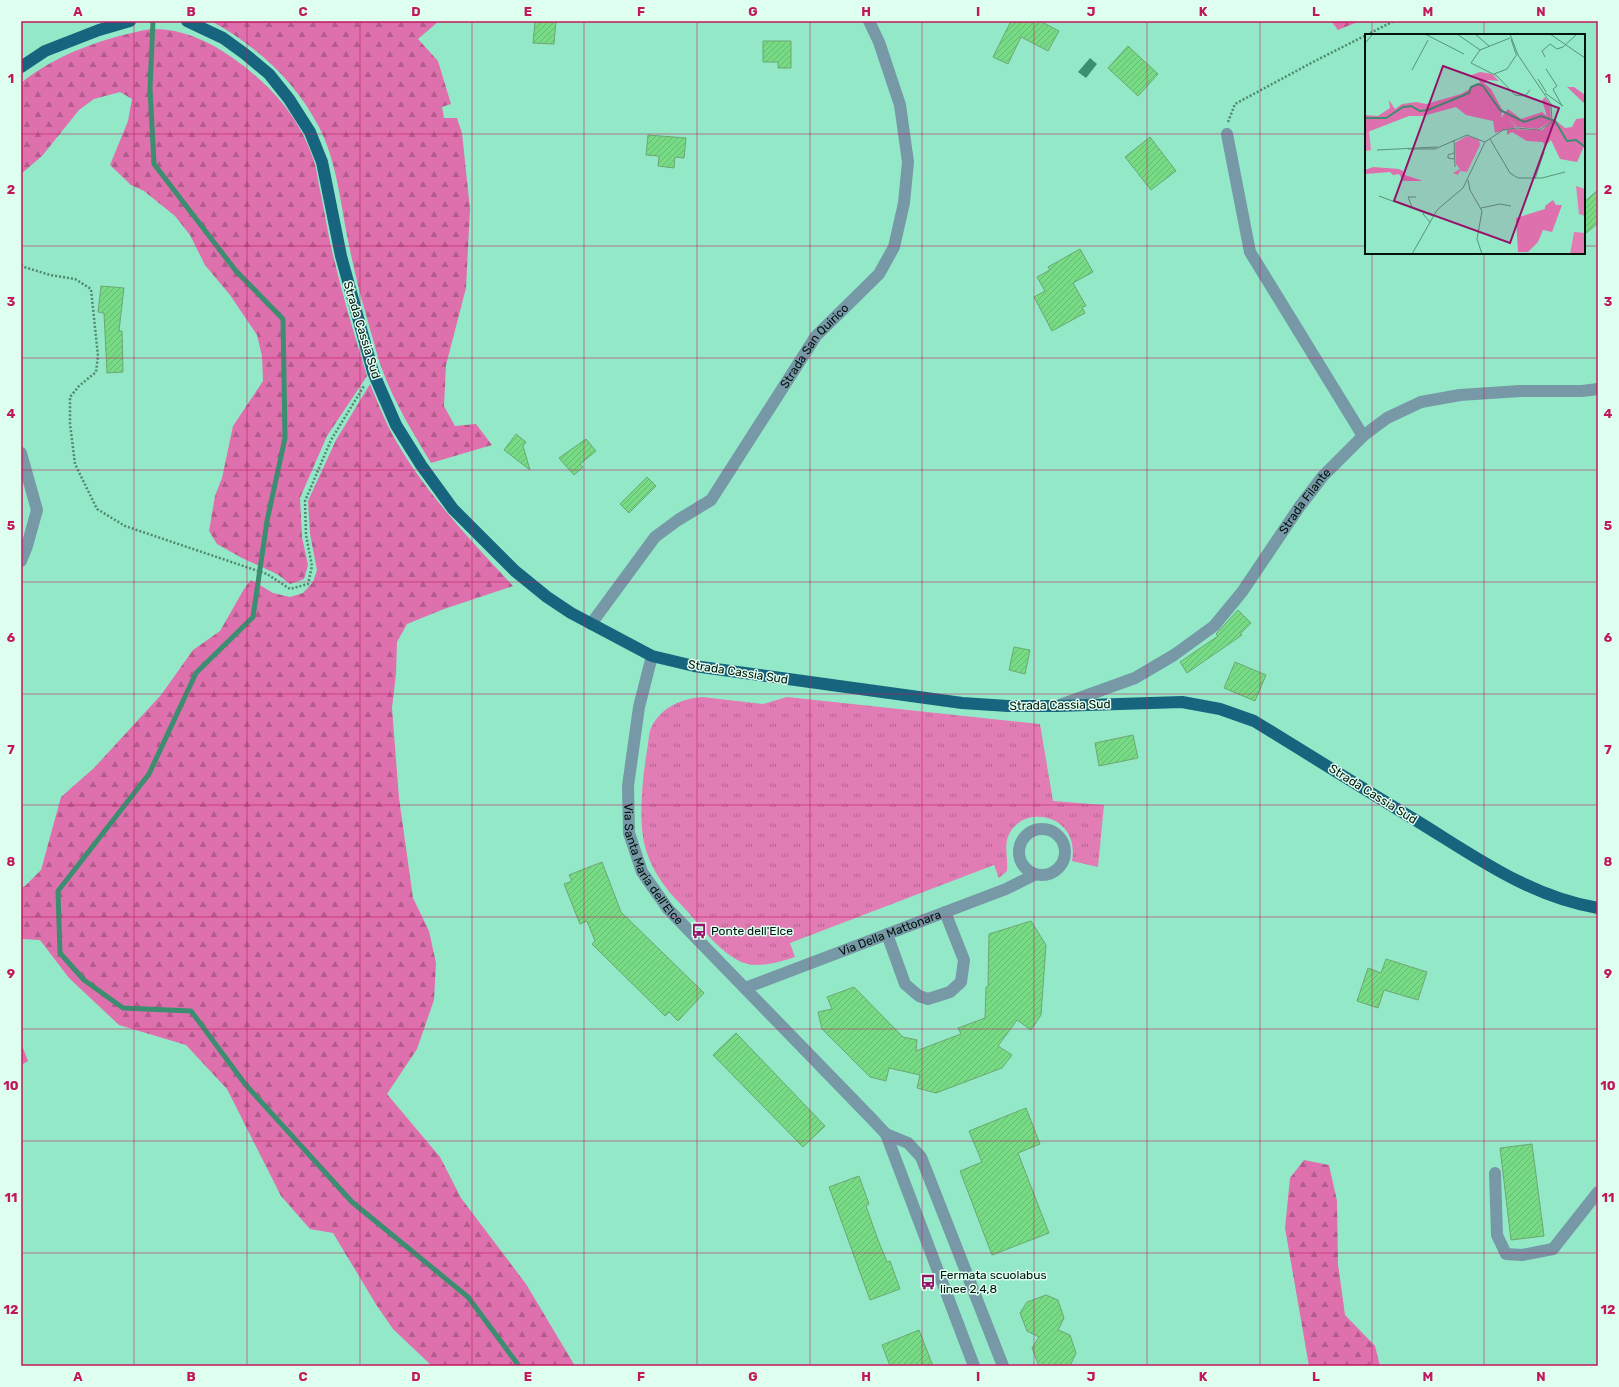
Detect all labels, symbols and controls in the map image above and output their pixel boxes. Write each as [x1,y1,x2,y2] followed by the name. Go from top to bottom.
[73,4,83,19] text: A
[186,4,196,19] text: B
[298,4,308,19] text: C
[411,4,421,19] text: D
[524,4,532,19] text: E
[637,4,645,19] text: F
[748,4,758,19] text: G
[861,4,871,19] text: H
[976,4,980,19] text: I
[1087,4,1095,19] text: J
[1199,4,1208,19] text: K
[1312,4,1320,19] text: L
[1423,4,1433,19] text: M
[1536,4,1546,19] text: N
[1365,34,1585,254] inset map
[8,71,14,86] text: 1
[1605,71,1611,86] text: 1
[7,182,15,197] text: 2
[1604,182,1612,197] text: 2
[341,280,383,380] street label: Strada Cassia Sud
[7,294,16,309] text: 3
[1604,294,1613,309] text: 3
[777,301,852,391] street label: Strada San Quirico
[7,406,16,421] text: 4
[1604,406,1613,421] text: 4
[1276,465,1334,537] street label: Strada Filante
[7,518,15,533] text: 5
[1604,518,1612,533] text: 5
[7,630,16,645] text: 6
[1604,630,1613,645] text: 6
[687,657,789,687] street label: Strada Cassia Sud
[1009,697,1111,713] street label: Strada Cassia Sud
[7,742,15,757] text: 7
[1604,742,1612,757] text: 7
[1326,761,1420,827] street label: Strada Cassia Sud
[621,803,686,928] street label: Via Santa Maria dell'Elce
[7,854,16,869] text: 8
[1604,854,1613,869] text: 8
[837,907,943,959] street label: Via Della Mattonara
[690,922,708,940] bus stop icon: Ponte dell'Elce
[711,924,793,938] place label: Ponte dell'Elce
[7,966,15,981] text: 9
[1604,966,1612,981] text: 9
[3,1078,19,1093] text: 10
[1600,1078,1616,1093] text: 10
[5,1190,17,1205] text: 11
[1602,1190,1614,1205] text: 11
[940,1268,1047,1296] place label: Fermata scuolabus linee 2,4,8
[919,1273,937,1291] bus stop icon: Fermata scuolabus linee 2,4,8
[4,1302,18,1317] text: 12
[1601,1302,1615,1317] text: 12
[73,1369,83,1384] text: A
[186,1369,196,1384] text: B
[298,1369,308,1384] text: C
[411,1369,421,1384] text: D
[524,1369,532,1384] text: E
[637,1369,645,1384] text: F
[748,1369,758,1384] text: G
[861,1369,871,1384] text: H
[976,1369,980,1384] text: I
[1087,1369,1095,1384] text: J
[1199,1369,1208,1384] text: K
[1312,1369,1320,1384] text: L
[1423,1369,1433,1384] text: M
[1536,1369,1546,1384] text: N

